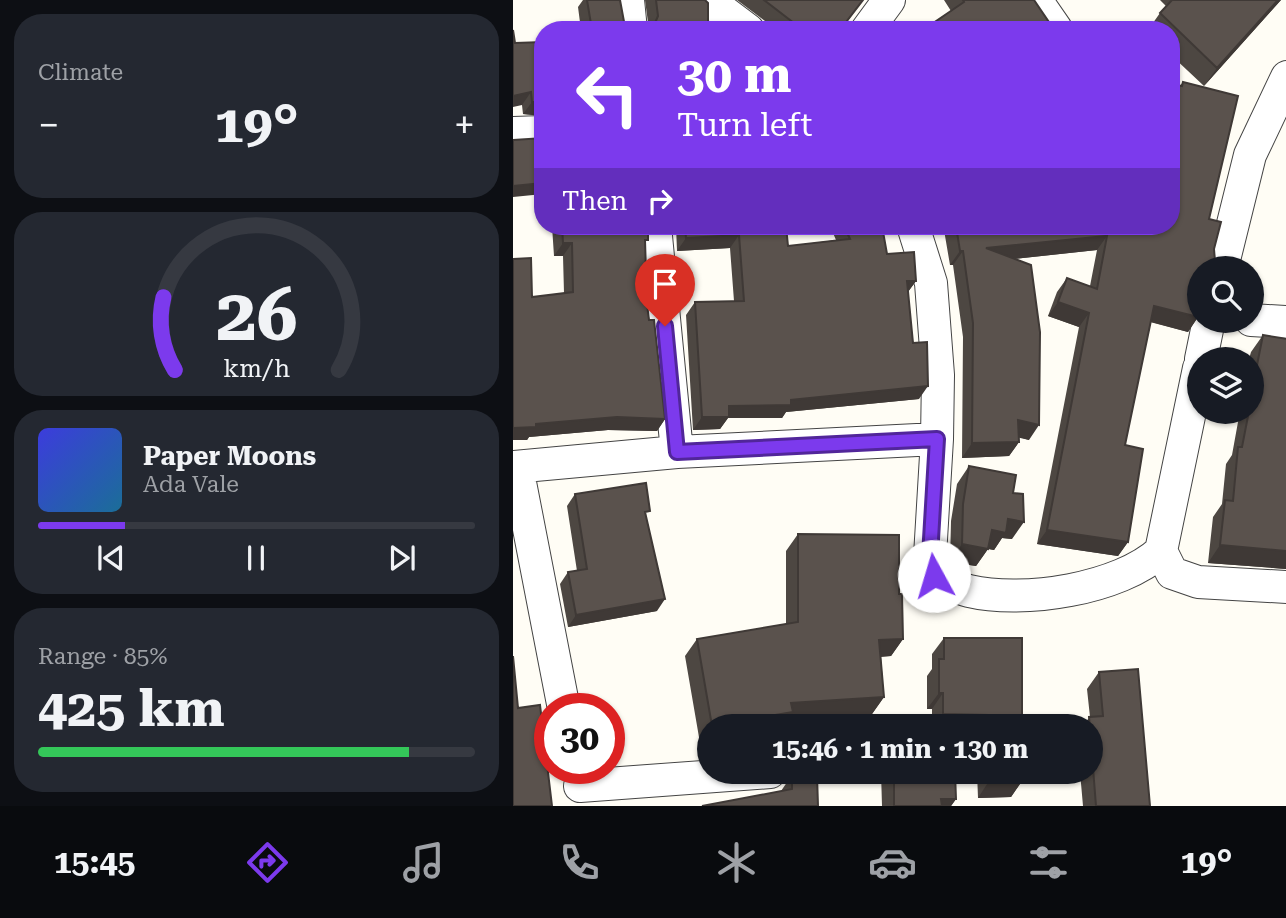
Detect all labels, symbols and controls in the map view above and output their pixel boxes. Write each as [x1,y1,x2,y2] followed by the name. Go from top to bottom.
[677,47,792,104] text: 30 m
[562,49,653,140] icon: left
[38,59,123,86] text: Climate
[214,94,299,155] text: 19°
[38,103,59,147] text: −
[454,103,475,147] text: +
[677,106,812,144] text: Turn left
[641,182,679,220] icon: right
[562,186,627,216] text: Then
[635,254,695,326] pin
[1187,256,1264,424] map controls
[1187,256,1264,333] button: search
[646,265,684,303] icon: arrive
[216,273,297,358] text: 26
[1187,347,1264,424] button: layers
[223,354,290,383] text: km/h
[143,441,316,471] text: Paper Moons
[143,471,239,498] text: Ada Vale
[92,539,130,577] icon: previous
[237,539,275,577] icon: pause
[383,539,421,577] icon: next
[897,539,971,613] position arrow
[38,643,167,670] text: Range · 85%
[38,678,225,739] text: 425 km
[534,693,625,784] speed limit sign: 30
[772,734,1028,764] text: 15:46 · 1 min · 130 m
[243,838,292,887] icon: directions
[399,838,448,887] icon: music
[555,838,604,887] icon: phone
[712,838,761,887] icon: climate
[868,838,917,887] icon: car
[1024,838,1073,887] icon: filters
[54,843,135,881] text: 15:45
[1181,843,1232,881] text: 19°

